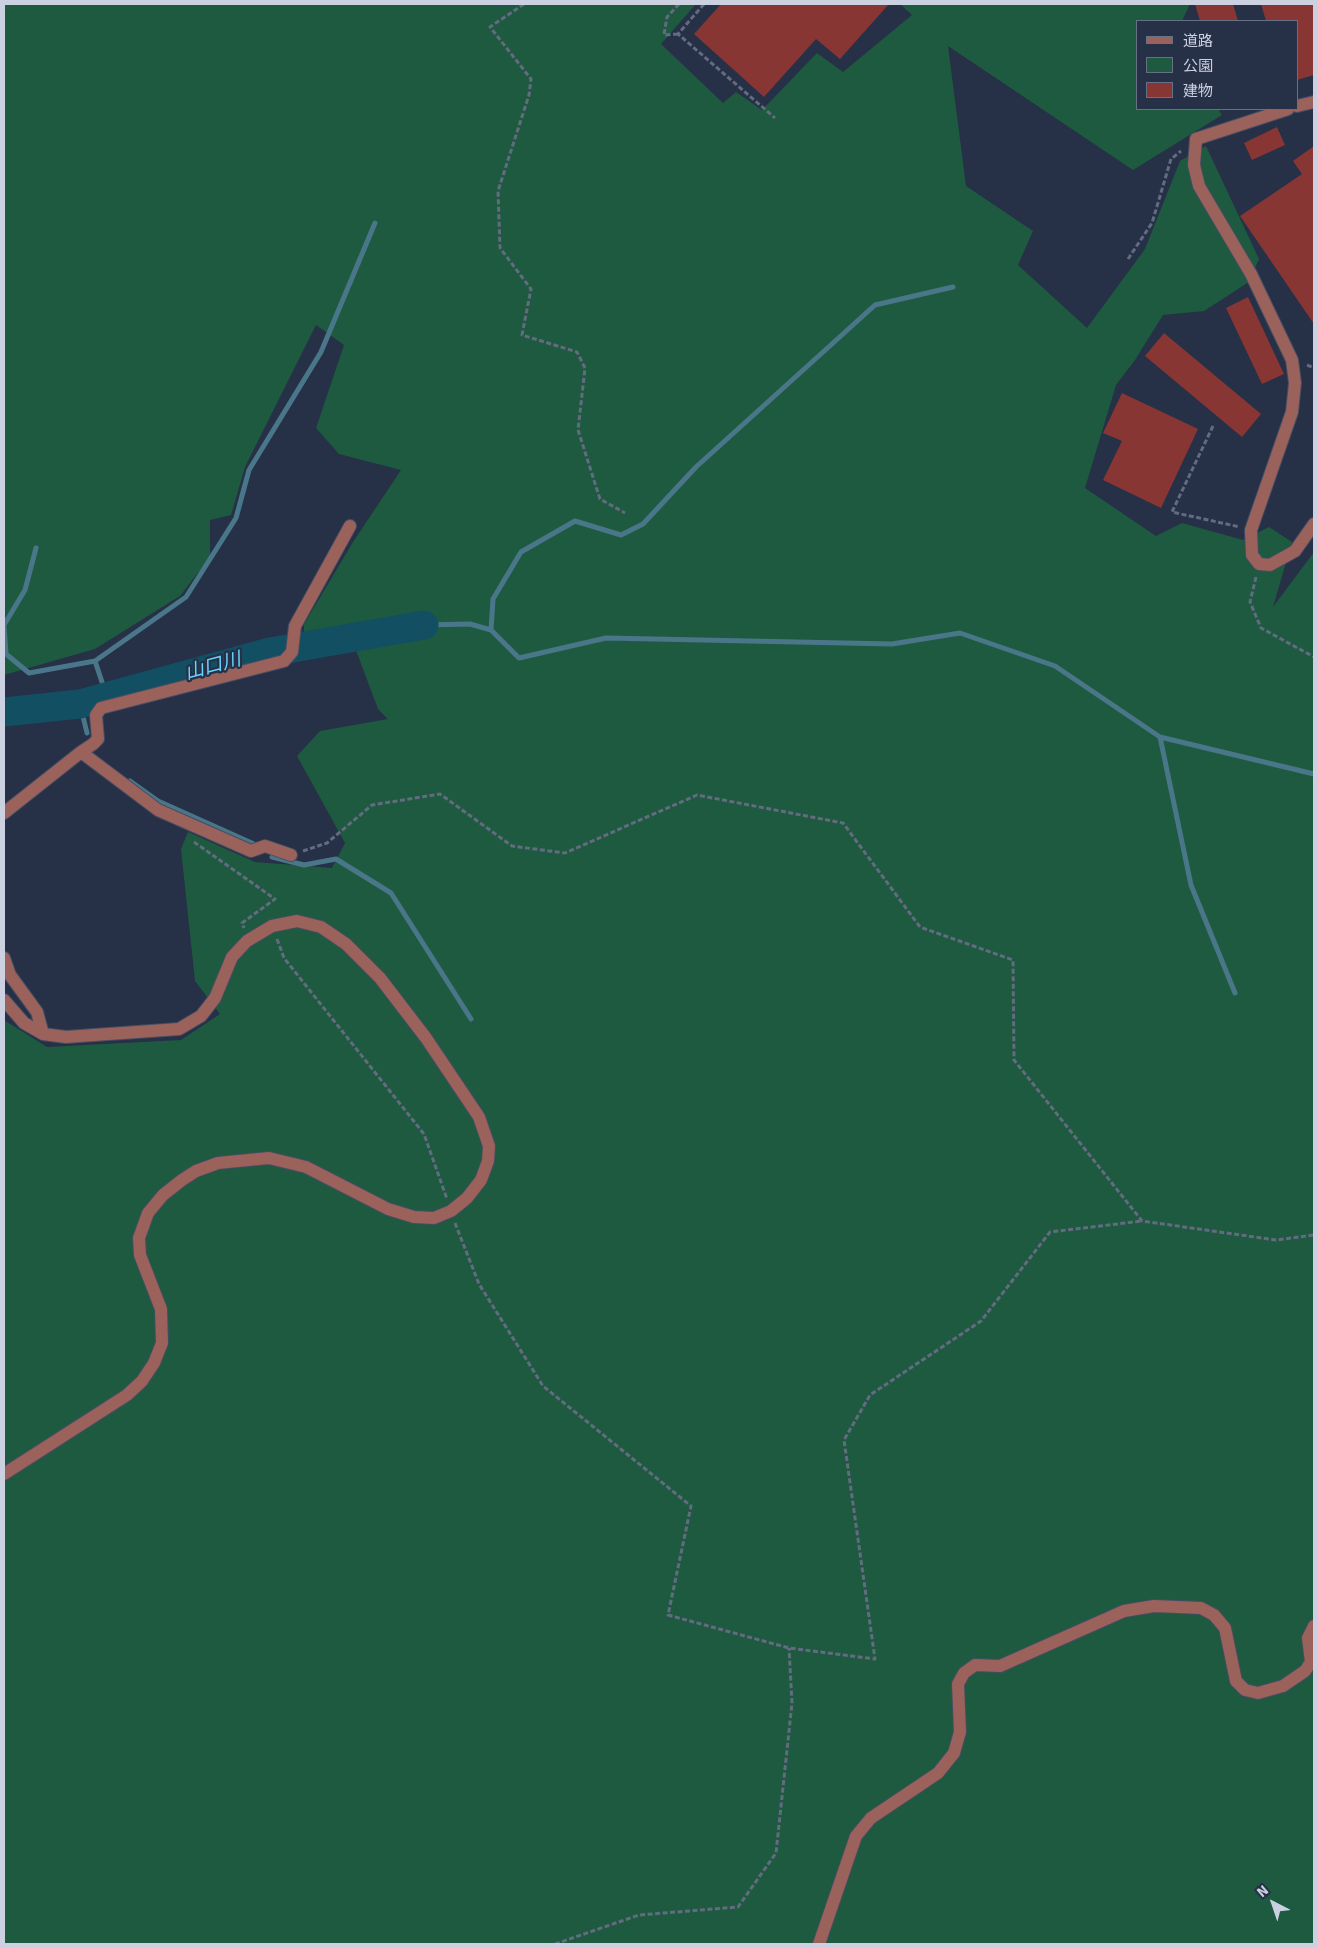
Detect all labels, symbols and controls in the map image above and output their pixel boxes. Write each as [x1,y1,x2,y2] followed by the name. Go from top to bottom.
[1136,20,1298,110] legend
[1183,32,1213,50] text: 道路
[1183,57,1213,75] text: 公園
[1183,82,1213,100] text: 建物
[183,649,243,685] water label: 山口川
[1248,1878,1298,1928] north arrow
[1254,1882,1272,1901] text: N

